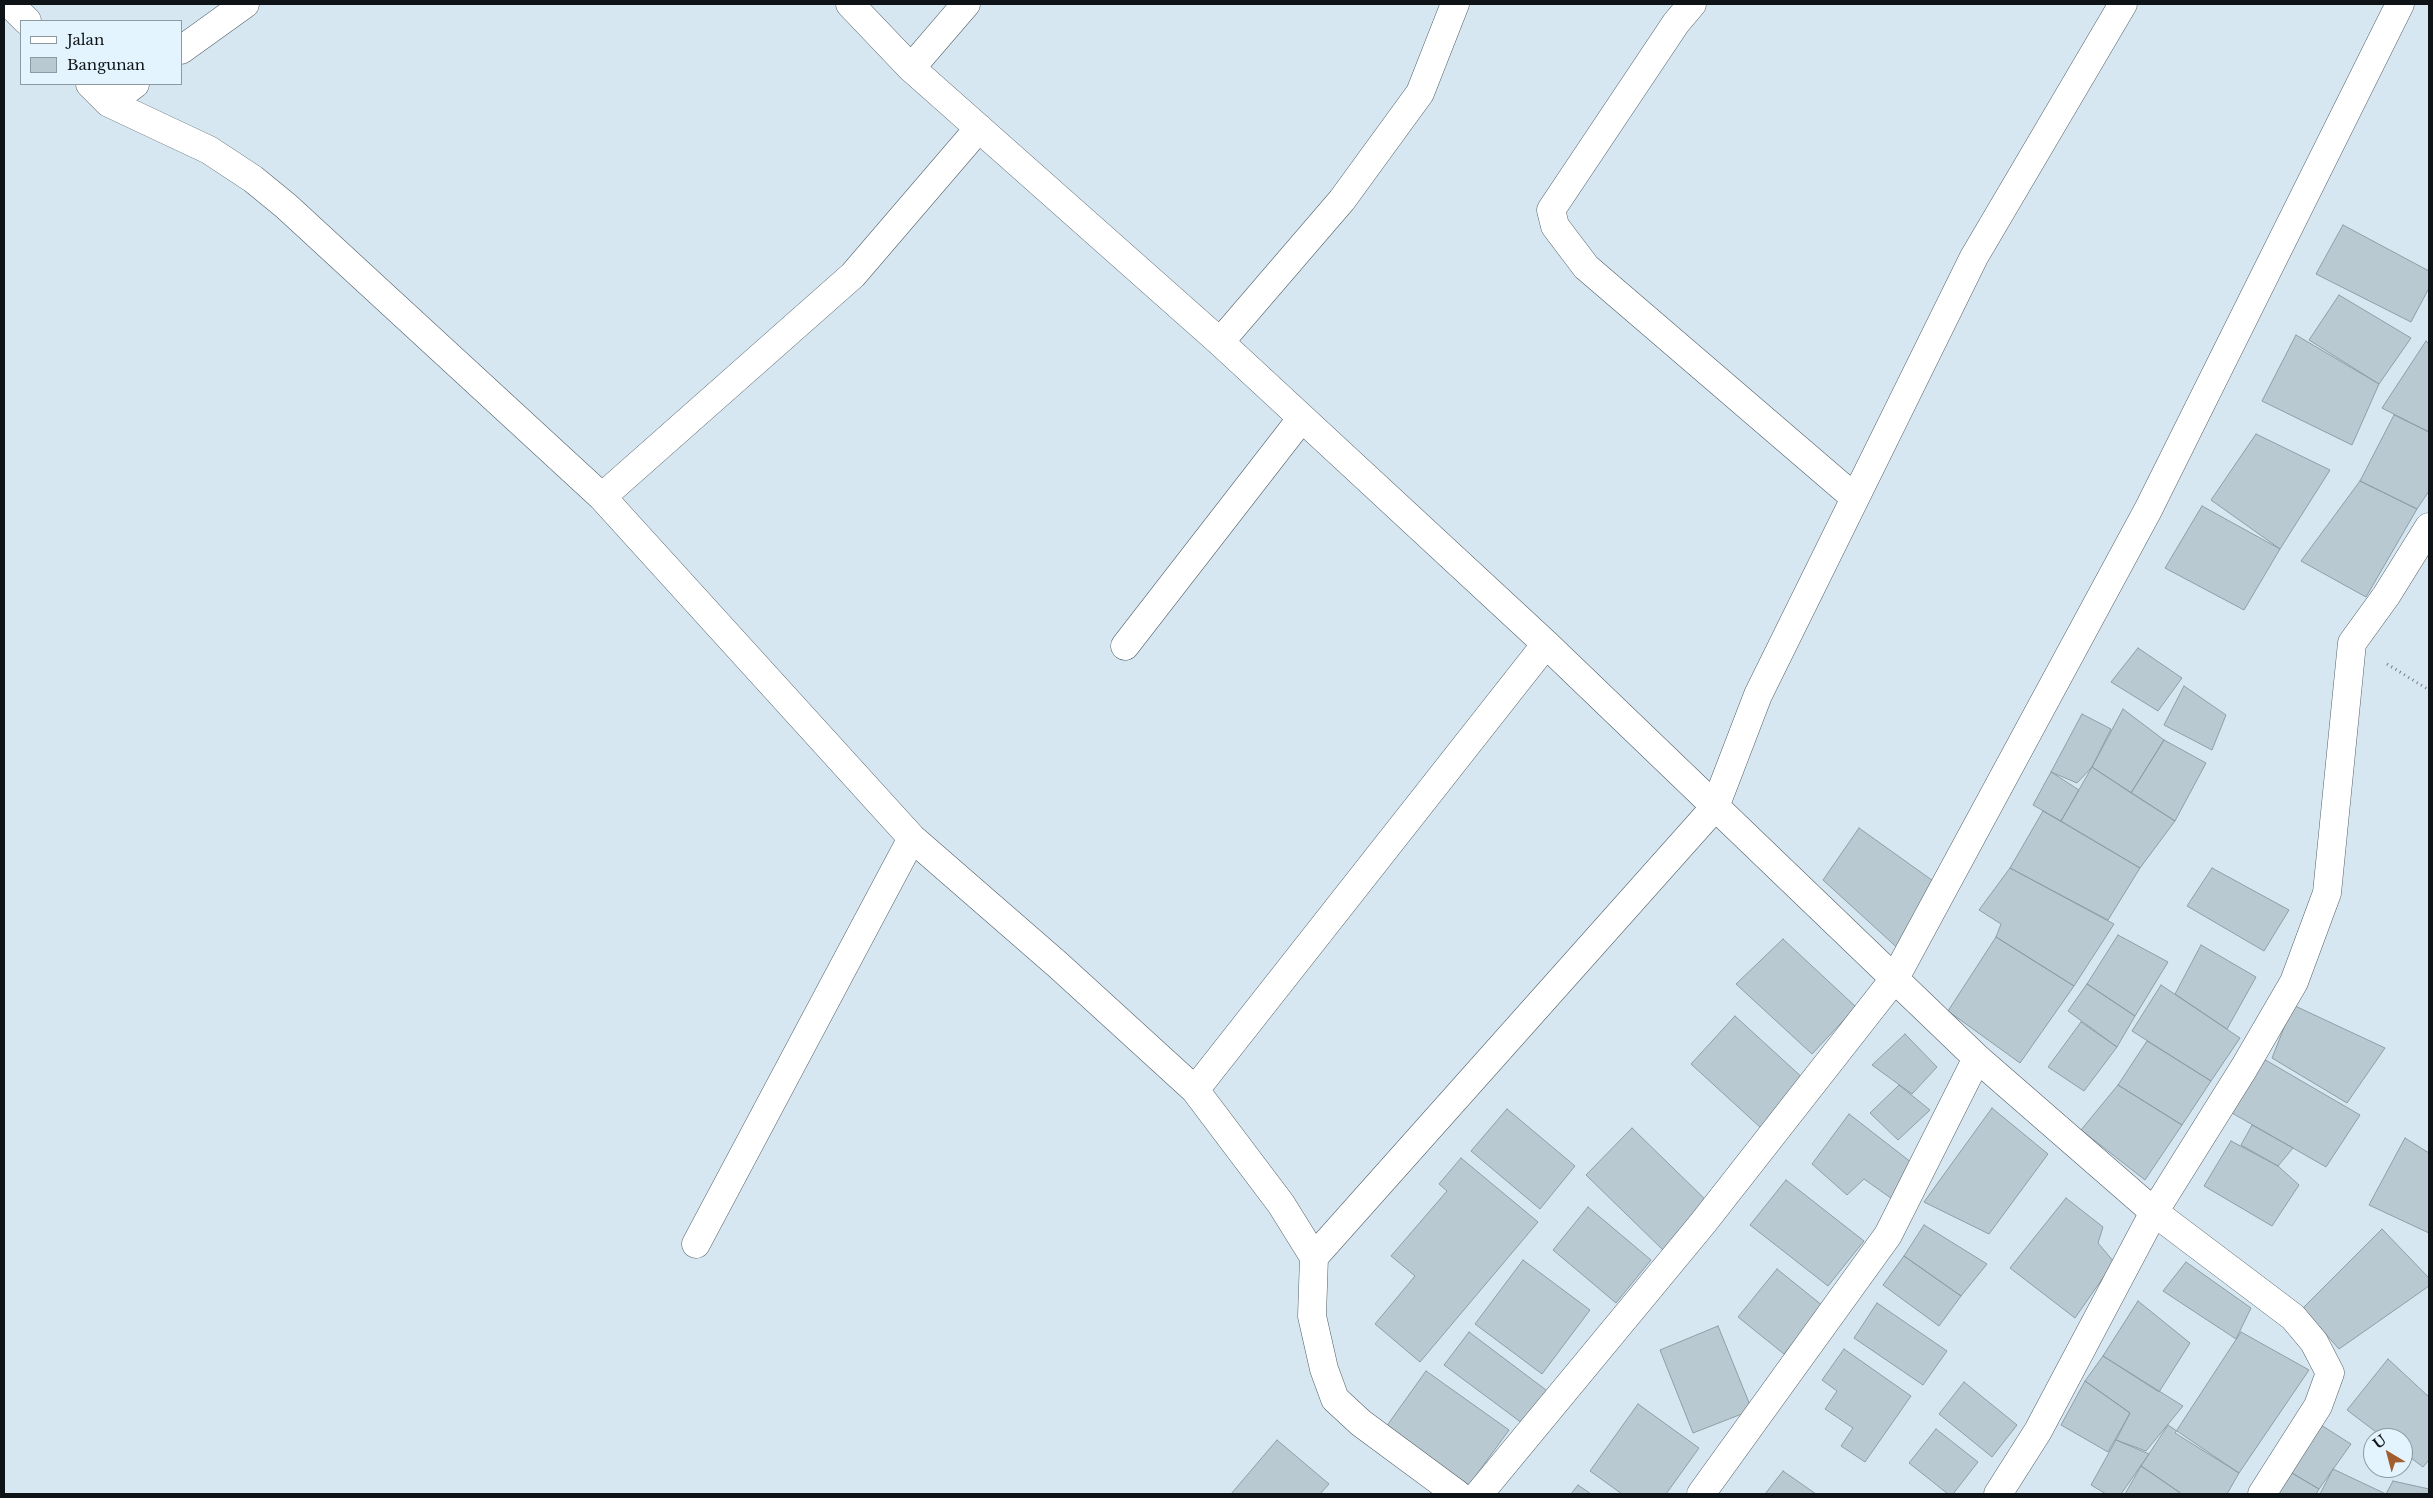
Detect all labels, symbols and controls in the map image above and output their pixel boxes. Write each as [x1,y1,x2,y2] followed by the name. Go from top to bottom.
[20,20,182,85] legend
[67,30,104,49] text: Jalan
[67,55,145,74] text: Bangunan
[2363,1428,2413,1478] north arrow
[2369,1431,2390,1453] text: U

